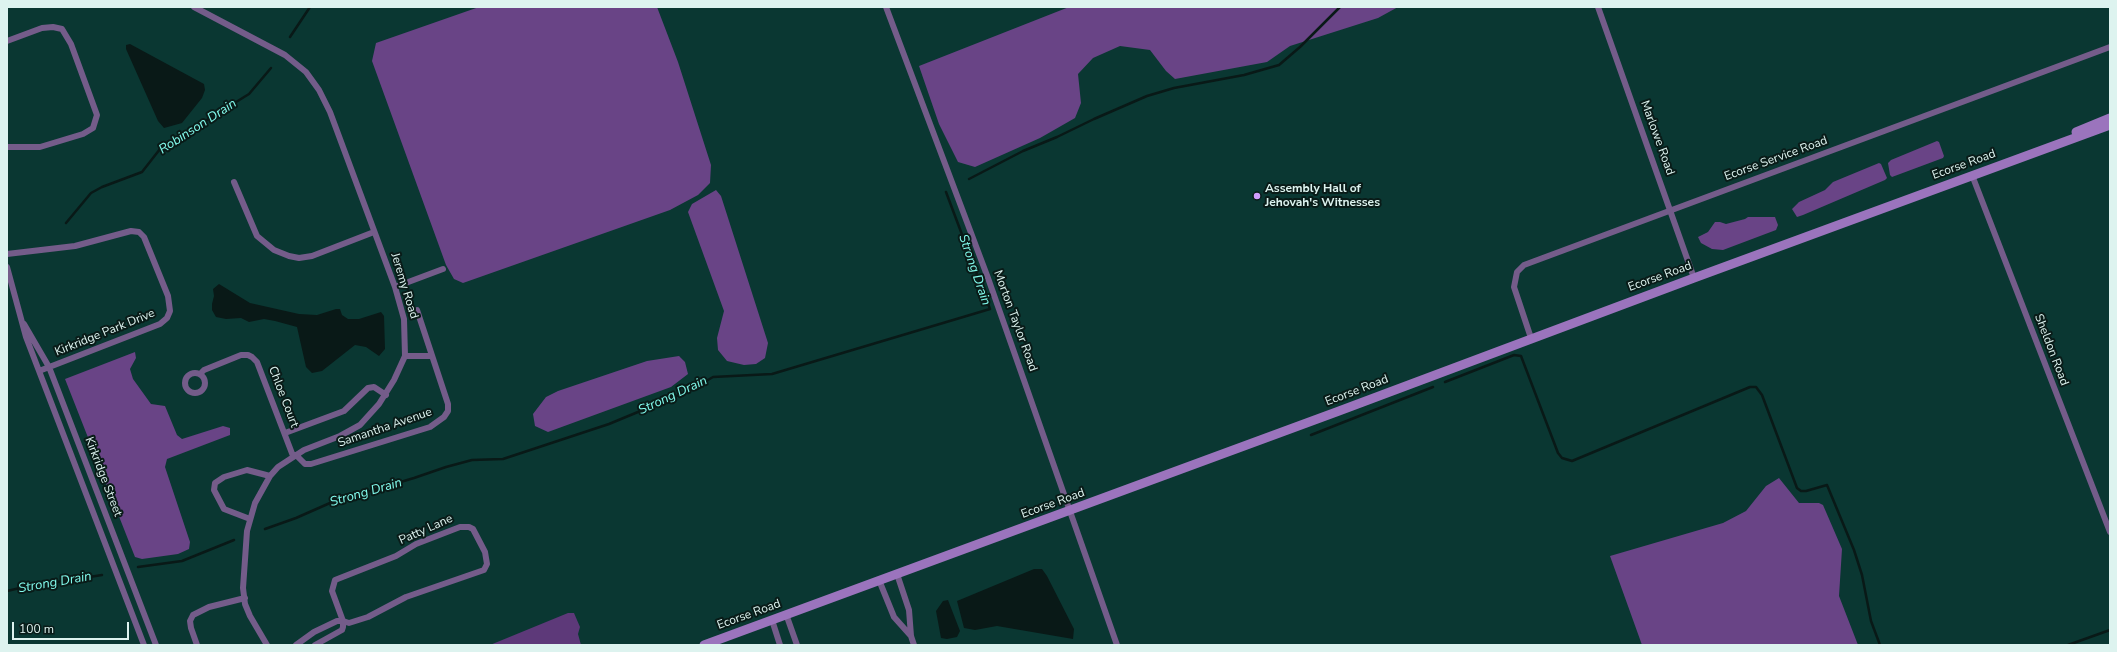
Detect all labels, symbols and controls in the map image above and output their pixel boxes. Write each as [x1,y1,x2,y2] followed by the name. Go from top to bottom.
[156,96,240,158] water label: Robinson Drain
[1637,99,1677,177] street label: Marlowe Road
[1722,134,1830,184] street label: Ecorse Service Road
[1930,147,1998,183] street label: Ecorse Road
[1265,182,1380,210] place label: Assembly Hall of Jehovah's Witnesses
[1252,191,1262,201] marker: Assembly Hall of Jehovah's Witnesses
[955,232,993,308] water label: Strong Drain
[387,251,421,321] street label: Jeremy Road
[1626,259,1694,295] street label: Ecorse Road
[990,269,1040,373] street label: Morton Taylor Road
[53,306,157,360] street label: Kirkridge Park Drive
[2031,312,2071,388] street label: Sheldon Road
[265,364,301,430] street label: Chloe Court
[1323,372,1391,410] street label: Ecorse Road
[636,373,710,419] water label: Strong Drain
[336,405,434,451] street label: Samantha Avenue
[81,435,125,519] street label: Kirkridge Street
[328,475,404,511] water label: Strong Drain
[1019,486,1087,522] street label: Ecorse Road
[397,512,455,548] street label: Patty Lane
[17,569,93,597] water label: Strong Drain
[715,597,783,633] street label: Ecorse Road
[14,614,131,640] scale bar
[19,621,54,637] text: 100 m

